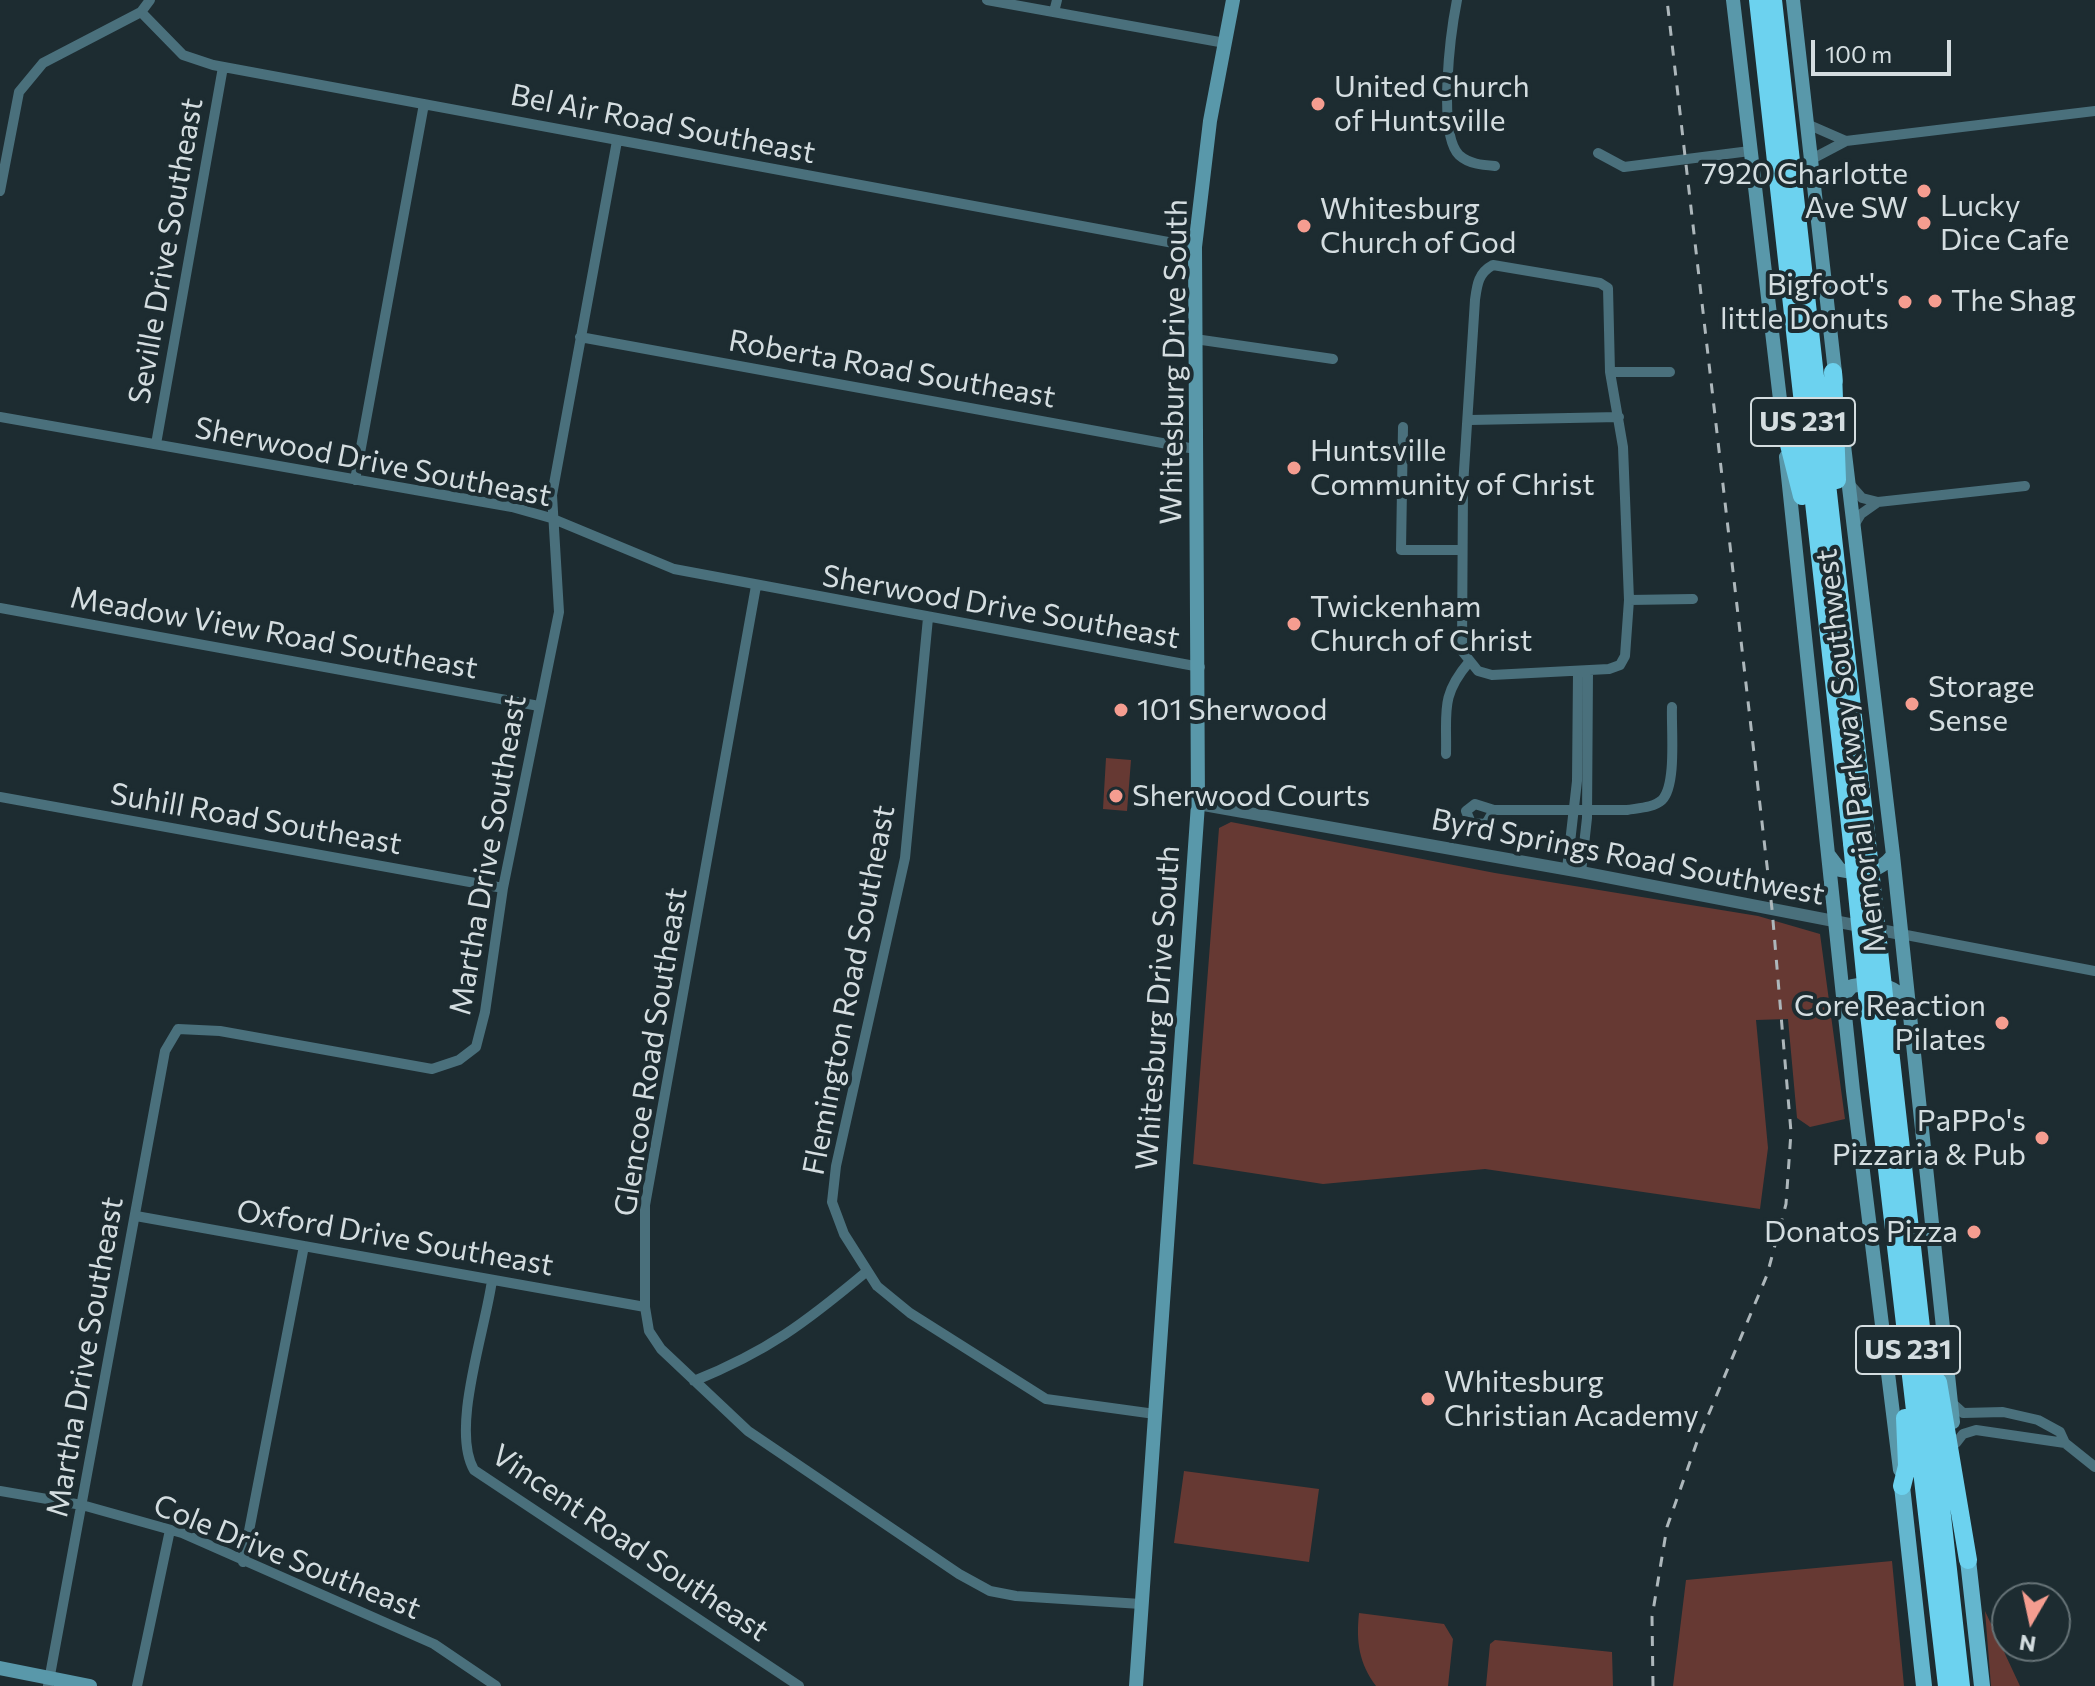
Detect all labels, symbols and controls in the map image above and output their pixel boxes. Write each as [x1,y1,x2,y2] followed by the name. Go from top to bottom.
[1815,24,1955,74] scale bar
[1825,39,1892,68] text: 100 m
[1334,69,1530,140] place label: United Church of Huntsville
[508,77,818,171] street label: Bel Air Road Southeast
[121,95,211,407] street label: Seville Drive Southeast
[1309,95,1327,113] marker: United Church of Huntsville
[1701,156,1908,226] place label: 7920 Charlotte Ave SW
[1915,182,1933,200] marker: 7920 Charlotte Ave SW
[1940,188,2069,258] place label: Lucky Dice Cafe
[1320,191,1516,262] place label: Whitesburg Church of God
[1153,199,1195,525] street label: Whitesburg Drive South
[1915,214,1933,232] marker: Lucky Dice Cafe
[1295,217,1313,235] marker: Whitesburg Church of God
[1720,267,1889,338] place label: Bigfoot's little Donuts
[1951,283,2076,319] place label: The Shag
[1926,292,1944,310] marker: The Shag
[1896,293,1914,311] marker: Bigfoot's little Donuts
[726,323,1058,415] street label: Roberta Road Southeast
[1751,398,1855,446] road number: US 231
[192,410,554,514] street label: Sherwood Drive Southeast
[1310,433,1595,504] place label: Huntsville Community of Christ
[1285,459,1303,477] marker: Huntsville Community of Christ
[1808,547,1894,955] street label: Memorial Parkway Southwest
[819,558,1183,656] street label: Sherwood Drive Southeast
[67,579,481,687] street label: Meadow View Road Southeast
[1310,589,1532,660] place label: Twickenham Church of Christ
[1285,615,1303,633] marker: Twickenham Church of Christ
[1928,669,2034,740] place label: Storage Sense
[442,692,534,1018] street label: Martha Drive Southeast
[1137,692,1327,728] place label: 101 Sherwood
[1903,695,1921,713] marker: Storage Sense
[1112,701,1130,719] marker: 101 Sherwood
[108,776,404,862] street label: Suhill Road Southeast
[1132,778,1370,814] place label: Sherwood Courts
[1107,787,1125,805] marker: Sherwood Courts
[1428,801,1828,913] street label: Byrd Springs Road Southwest
[795,802,903,1178] street label: Flemington Road Southeast
[1129,844,1187,1172] street label: Whitesburg Drive South
[607,885,695,1219] street label: Glencoe Road Southeast
[1794,988,1986,1058] place label: Core Reaction Pilates
[1993,1014,2011,1032] marker: Core Reaction Pilates
[1832,1103,2026,1174] place label: PaPPo's Pizzaria & Pub
[2033,1129,2051,1147] marker: PaPPo's Pizzaria & Pub
[234,1192,556,1284] street label: Oxford Drive Southeast
[39,1194,131,1520] street label: Martha Drive Southeast
[1764,1214,1958,1250] place label: Donatos Pizza
[1965,1223,1983,1241] marker: Donatos Pizza
[1856,1326,1960,1374] road number: US 231
[1444,1364,1699,1434] place label: Whitesburg Christian Academy
[1419,1390,1437,1408] marker: Whitesburg Christian Academy
[485,1437,775,1649] street label: Vincent Road Southeast
[148,1487,426,1627] street label: Cole Drive Southeast
[1991,1582,2071,1662] north arrow
[2017,1630,2038,1659] text: N

